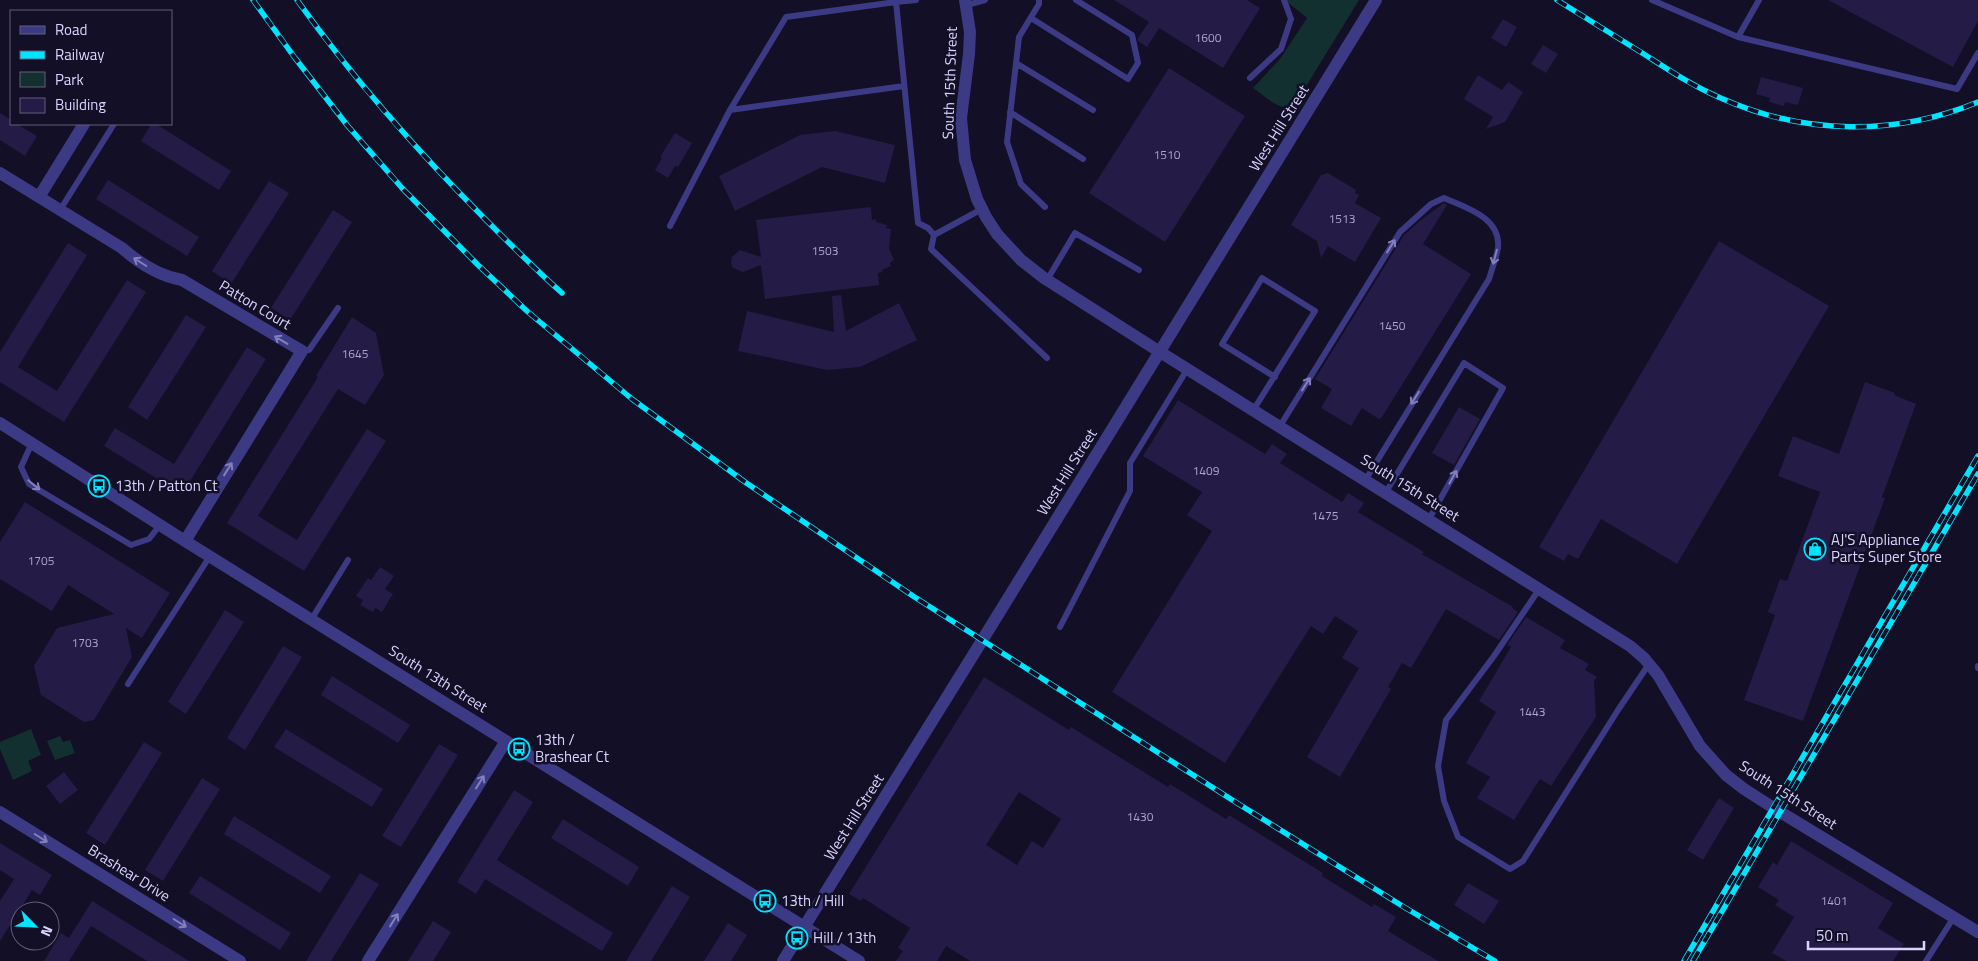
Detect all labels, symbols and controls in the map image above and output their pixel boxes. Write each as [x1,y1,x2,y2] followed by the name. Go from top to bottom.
[10,10,172,125] legend
[55,18,87,41] text: Road
[936,26,963,140] street label: South 15th Street
[1195,28,1222,47] house number: 1600
[55,43,105,66] text: Railway
[55,68,84,91] text: Park
[1243,79,1315,176] street label: West Hill Street
[55,93,106,116] text: Building
[1154,145,1181,164] house number: 1510
[1329,209,1355,228] house number: 1513
[1387,240,1397,254] one-way arrow
[812,241,838,260] house number: 1503
[1490,249,1499,265] one-way arrow
[134,256,148,266] one-way arrow
[215,274,296,336] street label: Patton Court
[1379,316,1406,335] house number: 1450
[275,335,289,345] one-way arrow
[342,344,369,363] house number: 1645
[1301,378,1311,392] one-way arrow
[1410,390,1420,404] one-way arrow
[1031,423,1103,520] street label: West Hill Street
[1356,448,1465,528] street label: South 15th Street
[1193,461,1220,480] house number: 1409
[224,463,234,477] one-way arrow
[1449,470,1459,484] one-way arrow
[87,474,111,498] bus stop icon: 13th / Patton Ct
[115,474,218,497] place label: 13th / Patton Ct
[27,480,40,491] one-way arrow
[1312,506,1339,525] house number: 1475
[1831,528,1942,568] place label: AJ'S Appliance Parts Super Store
[1803,537,1827,561] shop icon: AJ'S Appliance Parts Super Store
[28,551,55,570] house number: 1705
[72,633,98,652] house number: 1703
[384,639,493,719] street label: South 13th Street
[1519,702,1545,721] house number: 1443
[535,728,610,768] place label: 13th / Brashear Ct
[507,737,531,761] bus stop icon: 13th / Brashear Ct
[1735,754,1842,835] street label: South 15th Street
[818,768,890,865] street label: West Hill Street
[475,775,485,789] one-way arrow
[1127,807,1154,826] house number: 1430
[34,833,48,843] one-way arrow
[84,838,175,907] street label: Brashear Drive
[753,889,777,913] bus stop icon: 13th / Hill
[781,889,844,912] place label: 13th / Hill
[1821,891,1847,910] house number: 1401
[10,901,60,951] north arrow
[390,913,400,927] one-way arrow
[1808,918,1924,950] scale bar
[172,919,186,929] one-way arrow
[36,923,59,940] text: N
[1816,924,1849,947] text: 50 m
[785,926,809,950] bus stop icon: Hill / 13th
[813,926,876,949] place label: Hill / 13th

